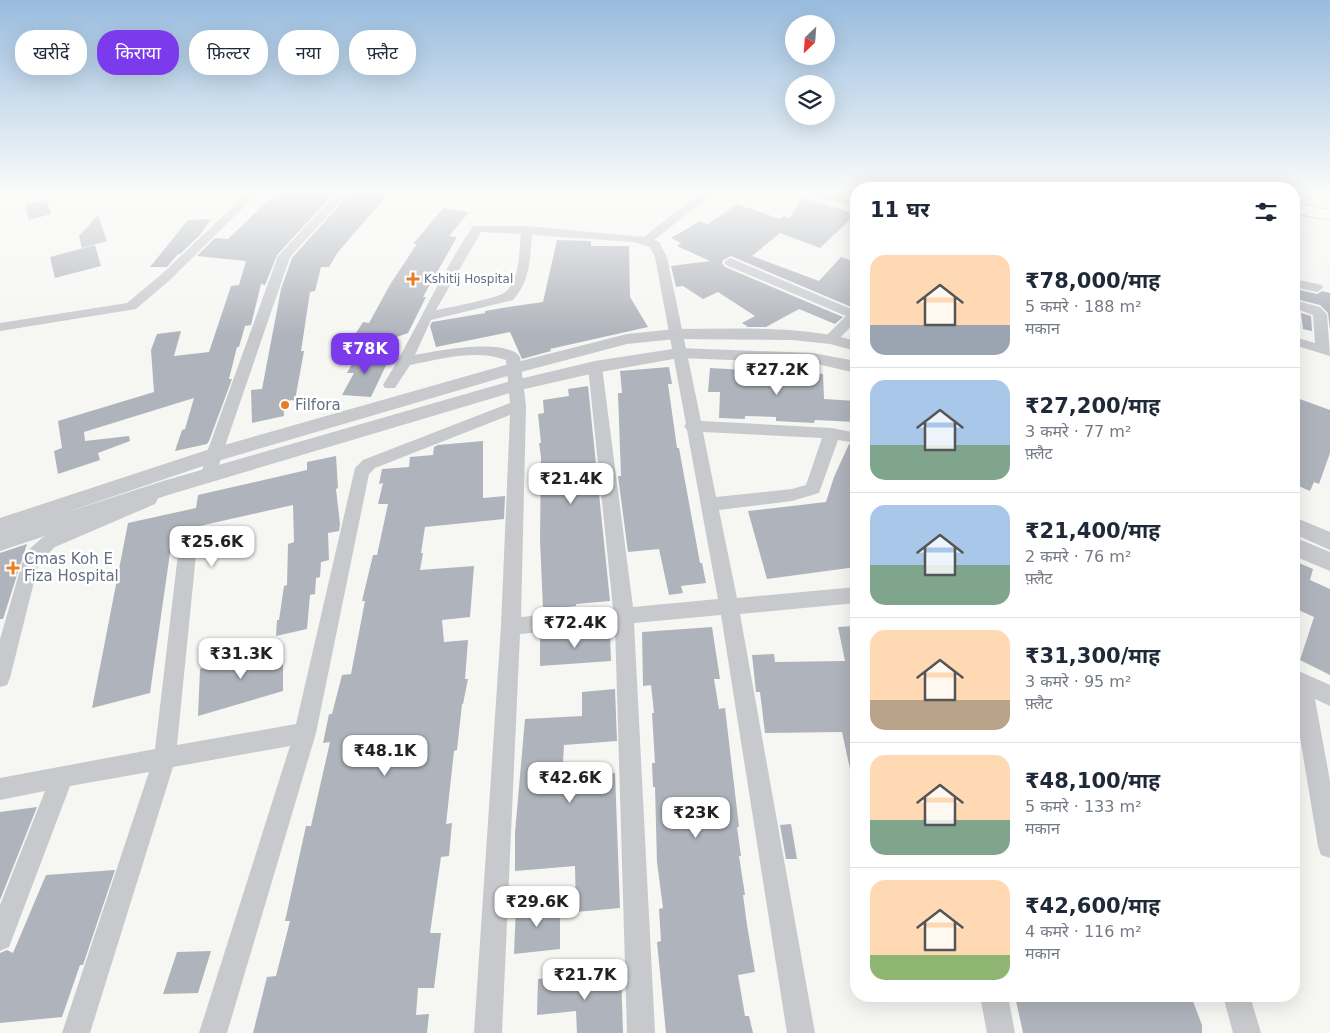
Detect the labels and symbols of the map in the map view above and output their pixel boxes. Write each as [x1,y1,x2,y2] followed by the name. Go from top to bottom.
[785,15,835,65] north arrow
[406,272,420,286] marker: Kshitij Hospital
[424,272,513,286] place label: Kshitij Hospital
[335,332,395,375] pin: ₹78K
[736,354,818,396] pin: ₹27.2K
[295,396,341,414] place label: Filfora
[279,399,291,411] marker: Filfora
[530,462,612,505] pin: ₹21.4K
[171,526,253,568] pin: ₹25.6K
[24,550,119,585] place label: Cmas Koh E Fiza Hospital
[6,561,20,575] marker: Cmas Koh E Fiza Hospital
[534,606,616,649] pin: ₹72.4K
[200,638,282,680] pin: ₹31.3K
[344,734,426,777] pin: ₹48.1K
[529,762,611,804] pin: ₹42.6K
[666,796,726,839] pin: ₹23K
[496,886,578,928] pin: ₹29.6K
[544,958,626,1001] pin: ₹21.7K

